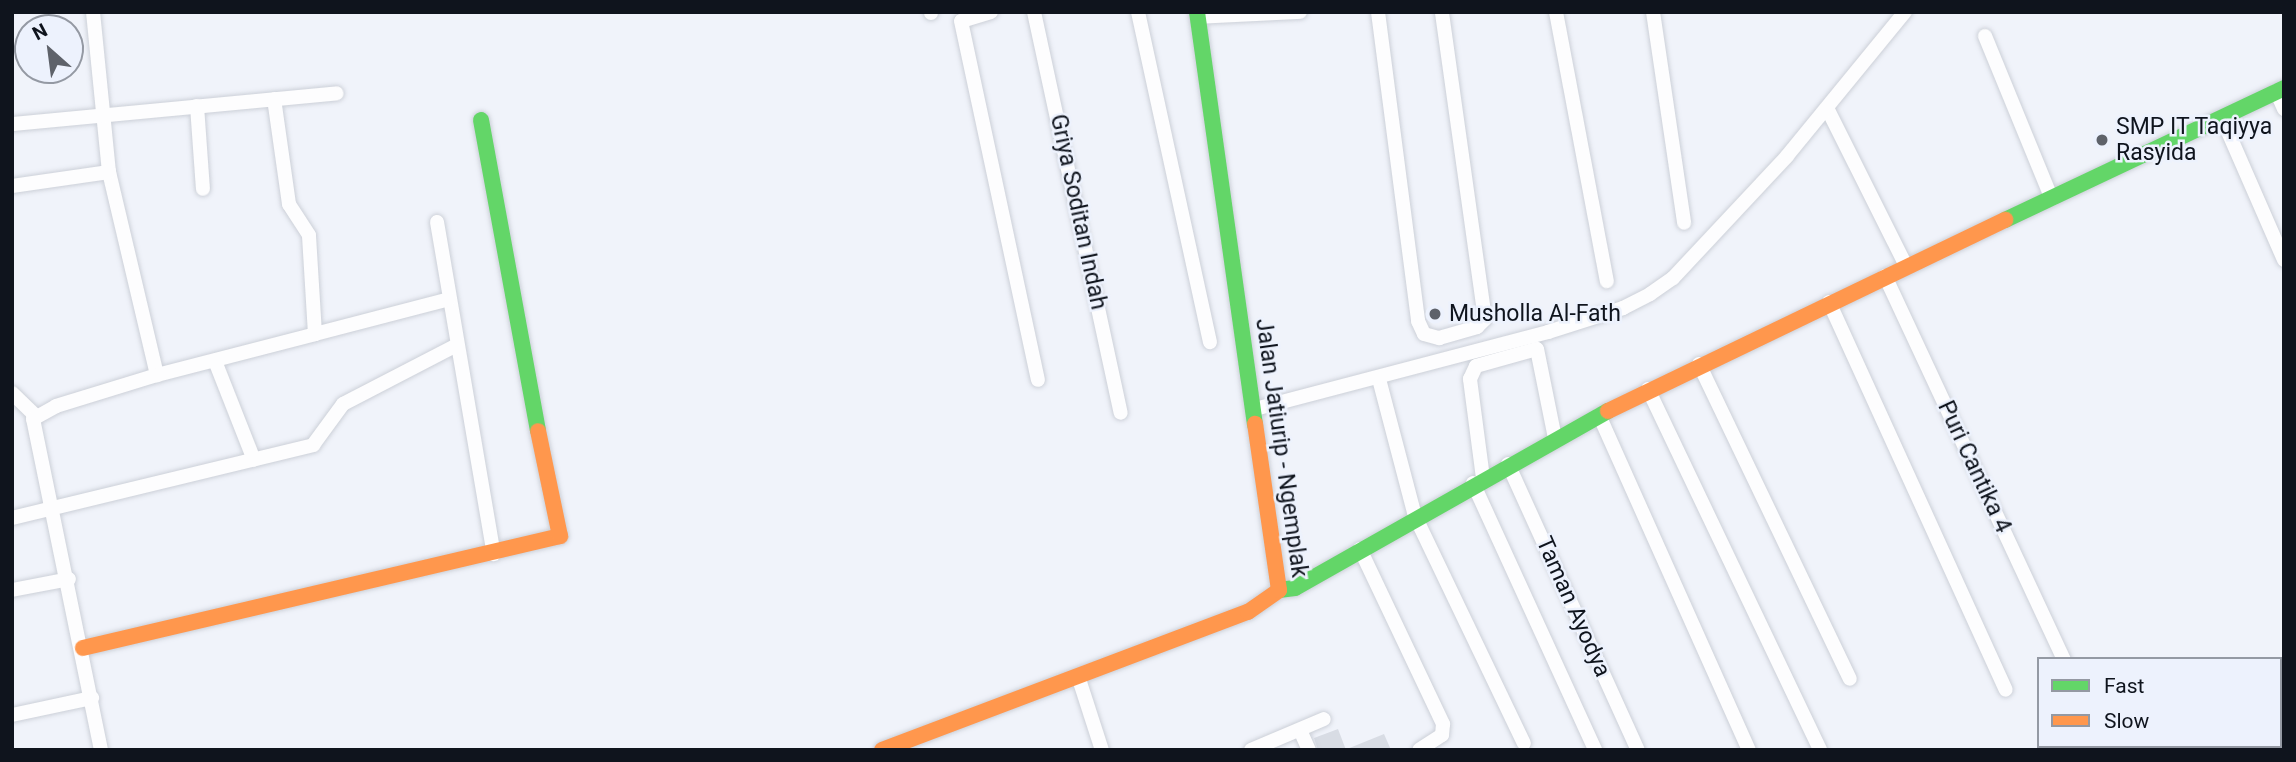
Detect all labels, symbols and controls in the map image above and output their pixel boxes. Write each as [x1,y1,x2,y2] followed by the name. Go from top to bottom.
[14,14,84,84] north arrow
[29,18,51,45] text: N
[1044,112,1112,312] street label: Griya Soditan Indah
[2116,113,2273,167] place label: SMP IT Taqiyya Rasyida
[2094,132,2110,148] marker: SMP IT Taqiyya Rasyida
[1449,300,1621,328] place label: Musholla Al-Fath
[1427,306,1443,322] marker: Musholla Al-Fath
[1249,317,1313,579] street label: Jalan Jatiurip - Ngemplak
[1931,397,2017,537] street label: Puri Cantika 4
[1530,533,1616,681] street label: Taman Ayodya
[2037,657,2282,748] legend
[2104,674,2144,698] text: Fast
[2104,709,2149,733] text: Slow

